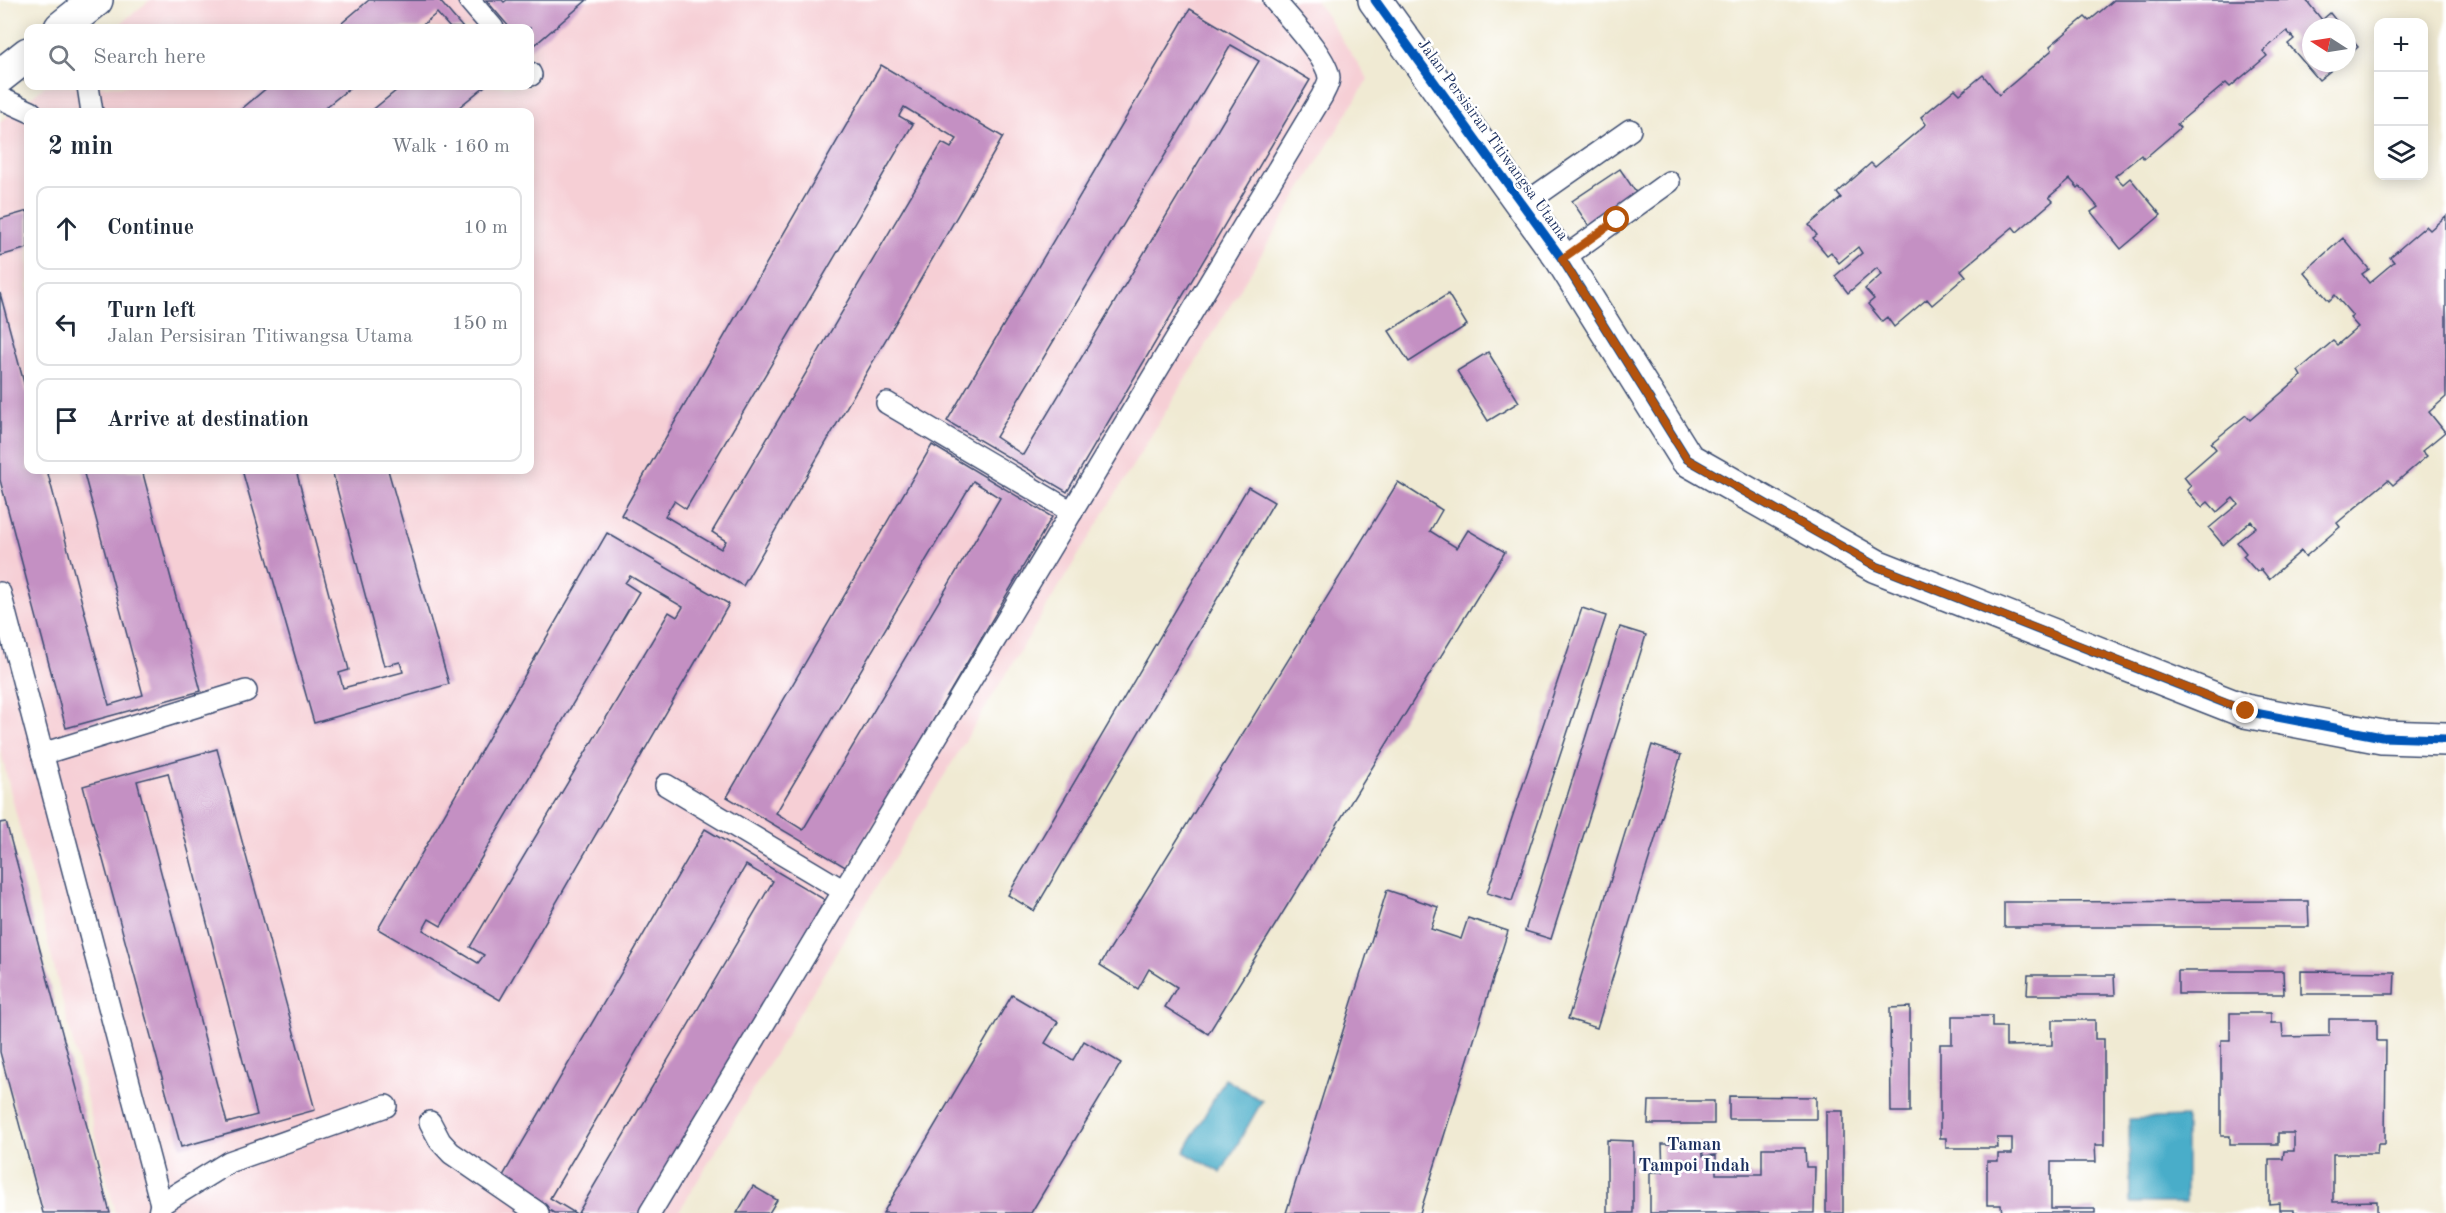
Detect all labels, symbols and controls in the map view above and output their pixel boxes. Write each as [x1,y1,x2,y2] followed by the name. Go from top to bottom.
[2302,18,2356,72] north arrow
[2374,18,2428,180] map controls
[2374,18,2428,72] button: +
[24,24,534,90] search box
[1414,37,1571,244] street label: Jalan Persisiran Titiwangsa Utama
[45,41,78,74] icon: search
[93,46,206,68] text: Search here
[2374,72,2428,126] button: −
[2374,126,2428,180] button: layers
[48,134,113,160] text: 2 min
[391,137,510,157] text: Walk · 160 m
[1603,206,1629,232] route start
[50,212,83,245] icon: ahead
[107,217,194,239] text: Continue
[463,218,508,238] text: 10 m
[107,300,196,322] text: Turn left
[50,308,83,341] icon: left
[452,314,508,334] text: 150 m
[107,327,413,347] text: Jalan Persisiran Titiwangsa Utama
[50,404,83,437] icon: arrive
[107,409,309,431] text: Arrive at destination
[2232,697,2258,723] route end
[1638,1136,1750,1175] district label: Taman Tampoi Indah

